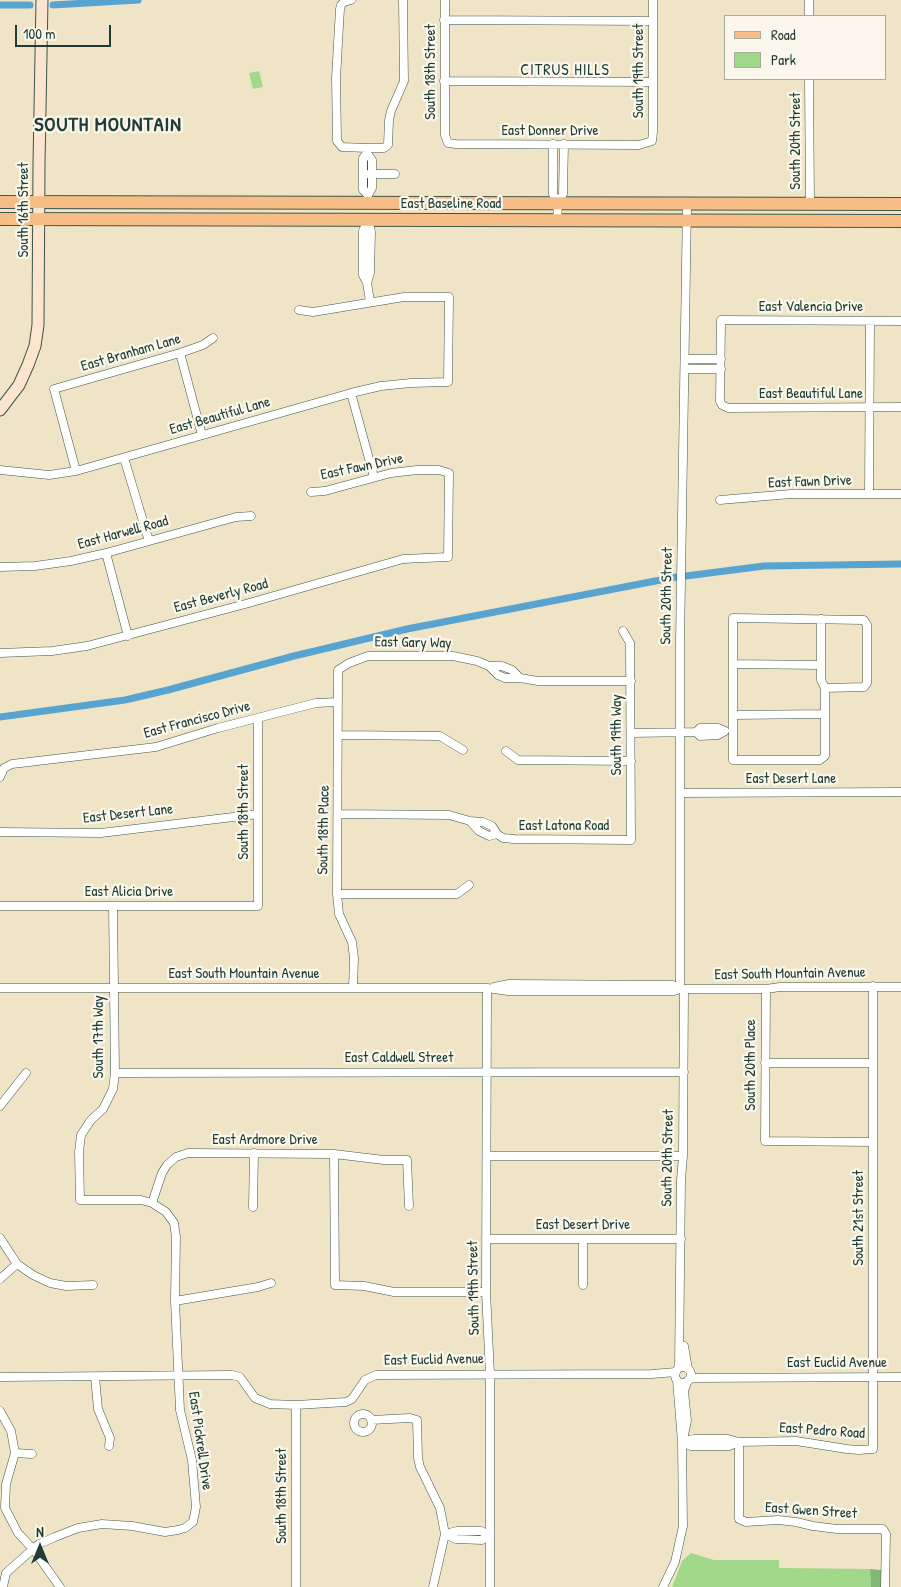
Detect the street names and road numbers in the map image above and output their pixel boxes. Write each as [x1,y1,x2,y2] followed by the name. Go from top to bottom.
[422,24,440,120] street label: South 18th Street
[630,24,648,118] street label: South 19th Street
[787,92,805,190] street label: South 20th Street
[501,122,599,140] street label: East Donner Drive
[15,162,33,258] street label: South 16th Street
[401,195,501,213] street label: East Baseline Road
[759,298,863,316] street label: East Valencia Drive
[79,330,183,376] street label: East Branham Lane
[759,385,863,403] street label: East Beautiful Lane
[168,393,272,439] street label: East Beautiful Lane
[319,449,405,485] street label: East Fawn Drive
[768,472,852,492] street label: East Fawn Drive
[76,512,170,554] street label: East Harwell Road
[657,547,677,645] street label: South 20th Street
[172,575,270,617] street label: East Beverly Road
[374,633,452,653] street label: East Gary Way
[608,694,626,776] street label: South 19th Way
[142,697,252,743] street label: East Francisco Drive
[235,764,253,860] street label: South 18th Street
[746,770,836,788] street label: East Desert Lane
[314,785,334,875] street label: South 18th Place
[82,800,174,828] street label: East Desert Lane
[519,817,609,835] street label: East Latona Road
[85,883,173,901] street label: East Alicia Drive
[714,964,866,984] street label: East South Mountain Avenue
[168,965,320,983] street label: East South Mountain Avenue
[90,995,108,1079] street label: South 17th Way
[742,1019,760,1111] street label: South 20th Place
[345,1049,453,1067] street label: East Caldwell Street
[658,1109,678,1207] street label: South 20th Street
[212,1131,318,1149] street label: East Ardmore Drive
[850,1170,868,1266] street label: South 21st Street
[536,1216,630,1234] street label: East Desert Drive
[464,1241,484,1335] street label: South 19th Street
[384,1350,484,1370] street label: East Euclid Avenue
[787,1354,887,1372] street label: East Euclid Avenue
[184,1391,216,1491] street label: East Pickrell Drive
[779,1419,865,1443] street label: East Pedro Road
[273,1448,291,1544] street label: South 18th Street
[764,1499,858,1523] street label: East Gwen Street

